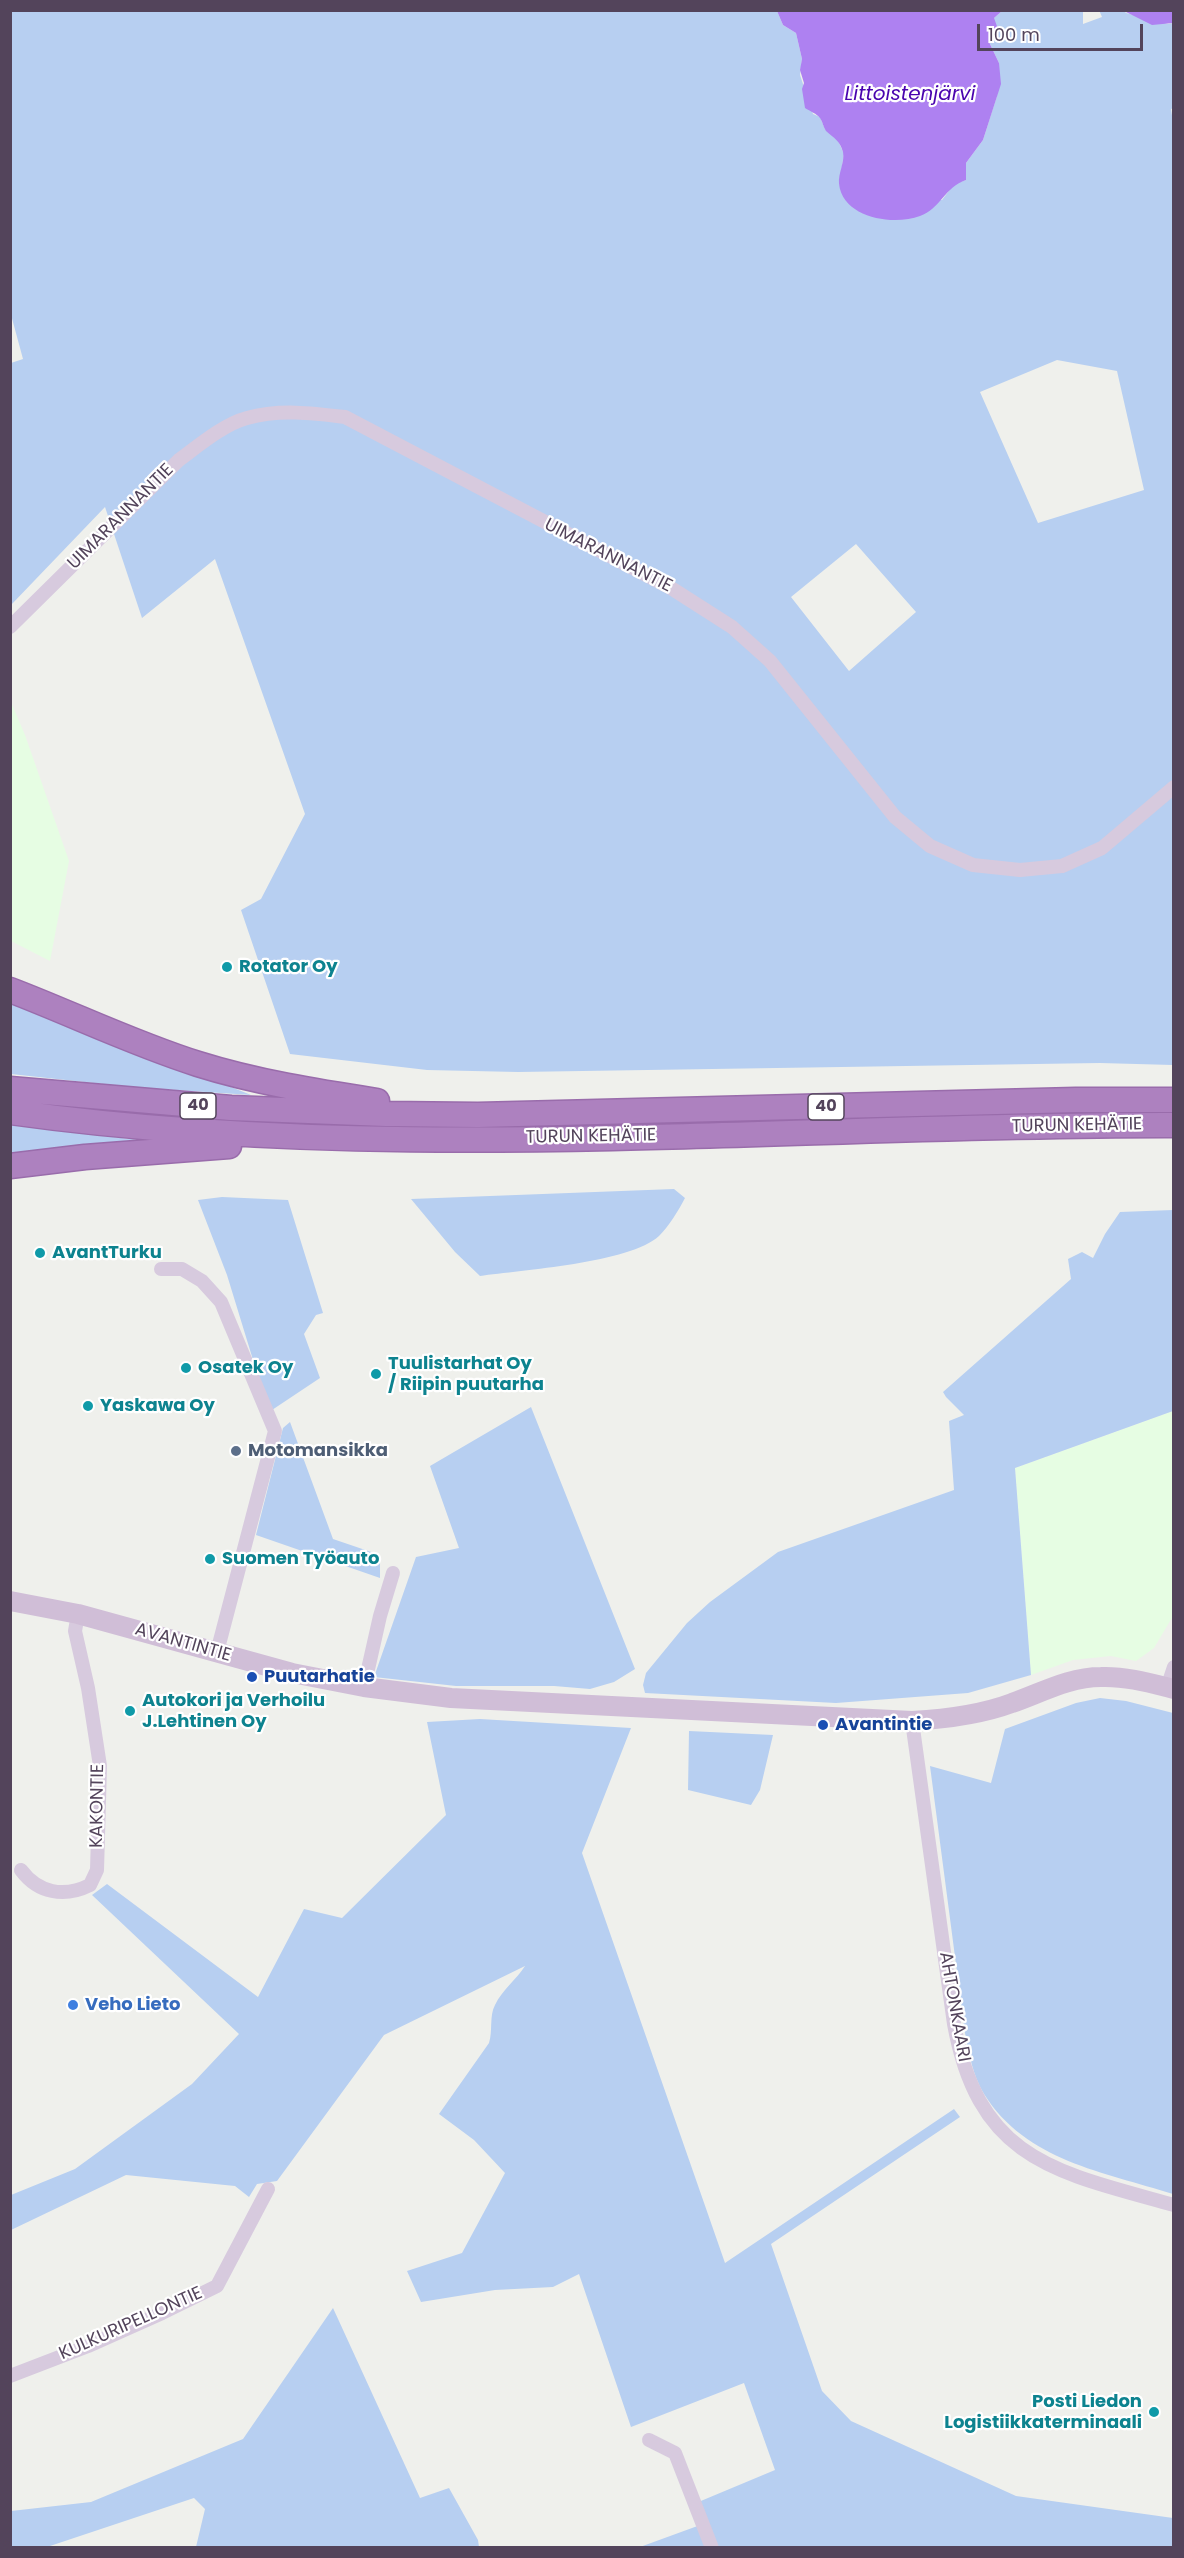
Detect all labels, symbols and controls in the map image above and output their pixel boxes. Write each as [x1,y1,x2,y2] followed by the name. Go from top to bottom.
[980,12,1146,50] scale bar
[988,22,1040,47] text: 100 m
[845,83,975,107] water label: Littoistenjärvi
[64,460,178,574] street label: UIMARANNANTIE
[540,514,676,598] street label: UIMARANNANTIE
[239,956,338,978] place label: Rotator Oy
[220,960,234,974] marker: Rotator Oy
[180,1093,216,1119] road number: 40
[808,1094,844,1120] road number: 40
[1012,1114,1142,1138] street label: TURUN KEHÄTIE
[526,1125,656,1149] street label: TURUN KEHÄTIE
[52,1242,162,1264] place label: AvantTurku
[33,1246,47,1260] marker: AvantTurku
[388,1353,544,1396] place label: Tuulistarhat Oy / Riipin puutarha
[198,1357,293,1379] place label: Osatek Oy
[179,1361,193,1375] marker: Osatek Oy
[369,1367,383,1381] marker: Tuulistarhat Oy / Riipin puutarha
[100,1395,215,1417] place label: Yaskawa Oy
[81,1399,95,1413] marker: Yaskawa Oy
[248,1440,388,1462] place label: Motomansikka
[229,1444,243,1458] marker: Motomansikka
[222,1548,379,1570] place label: Suomen Työauto
[203,1552,217,1566] marker: Suomen Työauto
[132,1619,234,1667] street label: AVANTINTIE
[264,1666,375,1688] place label: Puutarhatie
[245,1670,259,1684] marker: Puutarhatie
[142,1690,325,1732] place label: Autokori ja Verhoilu J.Lehtinen Oy
[123,1704,137,1718] marker: Autokori ja Verhoilu J.Lehtinen Oy
[835,1714,932,1736] place label: Avantintie
[816,1718,830,1732] marker: Avantintie
[86,1764,110,1848] street label: KAKONTIE
[934,1950,974,2064] street label: AHTONKAARI
[85,1994,180,2016] place label: Veho Lieto
[66,1998,80,2012] marker: Veho Lieto
[56,2283,206,2365] street label: KULKURIPELLONTIE
[944,2391,1142,2434] place label: Posti Liedon Logistiikkaterminaali
[1147,2405,1161,2419] marker: Posti Liedon Logistiikkaterminaali

